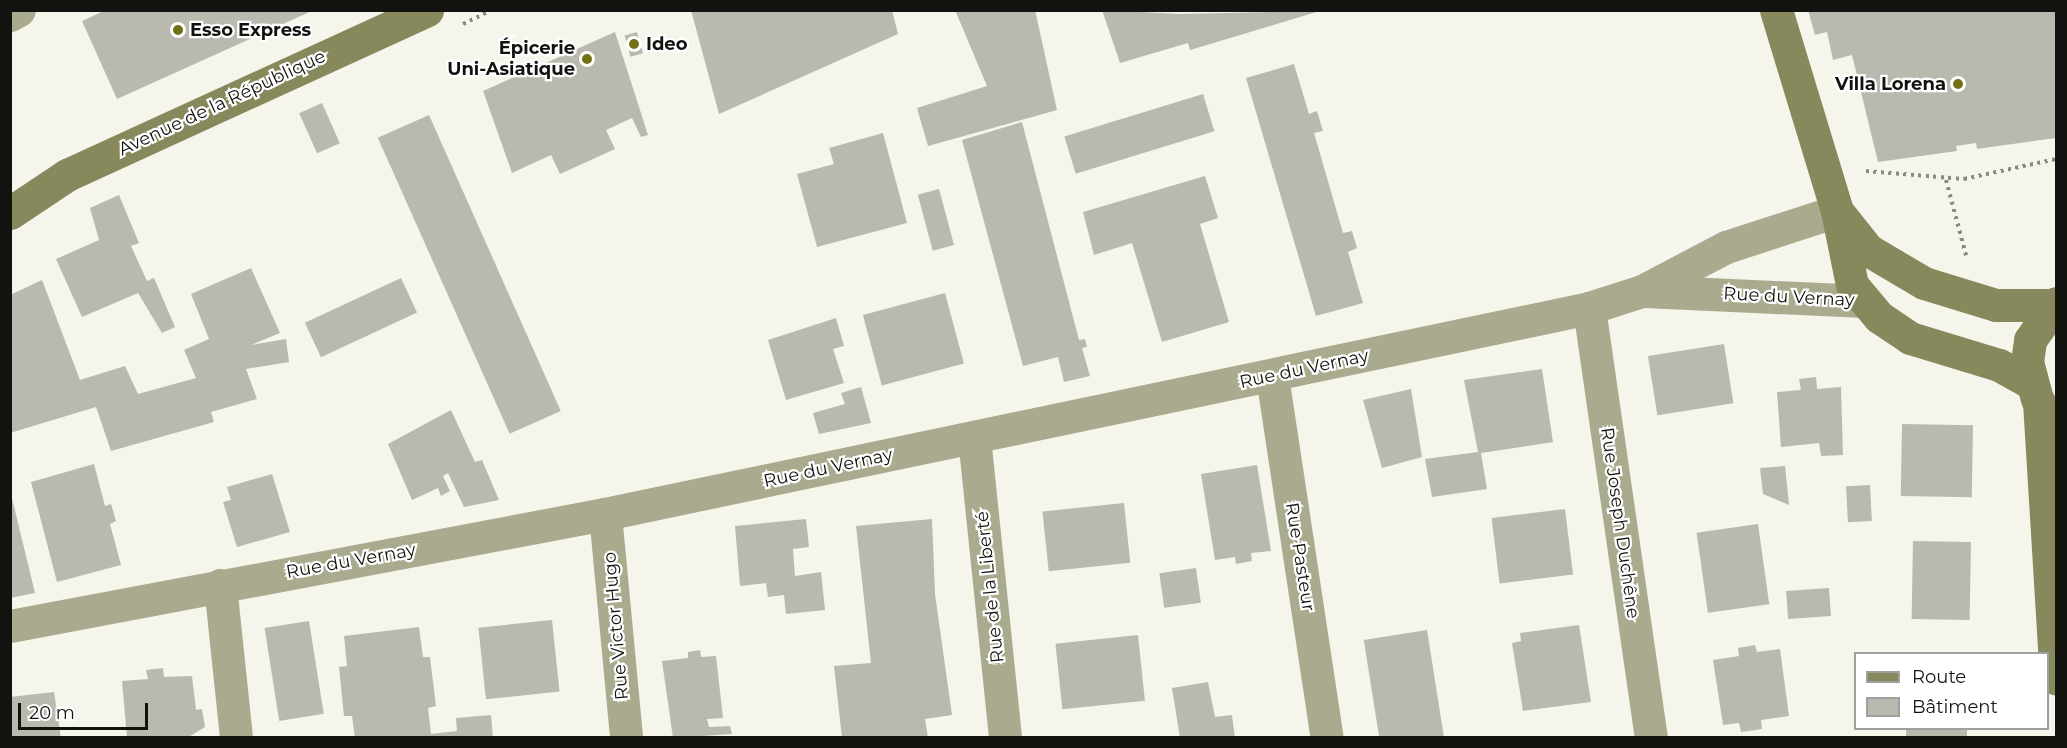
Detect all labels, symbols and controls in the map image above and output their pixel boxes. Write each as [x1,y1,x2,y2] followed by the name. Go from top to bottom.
[190,19,311,41] place label: Esso Express
[171,23,185,37] marker: Esso Express
[646,33,688,55] place label: Ideo
[627,37,641,51] marker: Ideo
[447,38,575,80] place label: Épicerie Uni-Asiatique
[115,45,329,161] street label: Avenue de la République
[580,52,594,66] marker: Épicerie Uni-Asiatique
[1835,73,1946,95] place label: Villa Lorena
[1951,77,1965,91] marker: Villa Lorena
[1723,283,1855,311] street label: Rue du Vernay
[1237,345,1371,393] street label: Rue du Vernay
[1596,426,1644,620] street label: Rue Joseph Duchêne
[761,444,895,492] street label: Rue du Vernay
[1281,501,1319,613] street label: Rue Pasteur
[971,510,1009,664] street label: Rue de la Liberté
[284,539,418,583] street label: Rue du Vernay
[599,551,633,701] street label: Rue Victor Hugo
[1854,652,2049,730] legend
[1912,666,1966,688] text: Route
[21,691,152,729] scale bar
[1912,696,1998,718] text: Bâtiment
[29,702,75,724] text: 20 m

